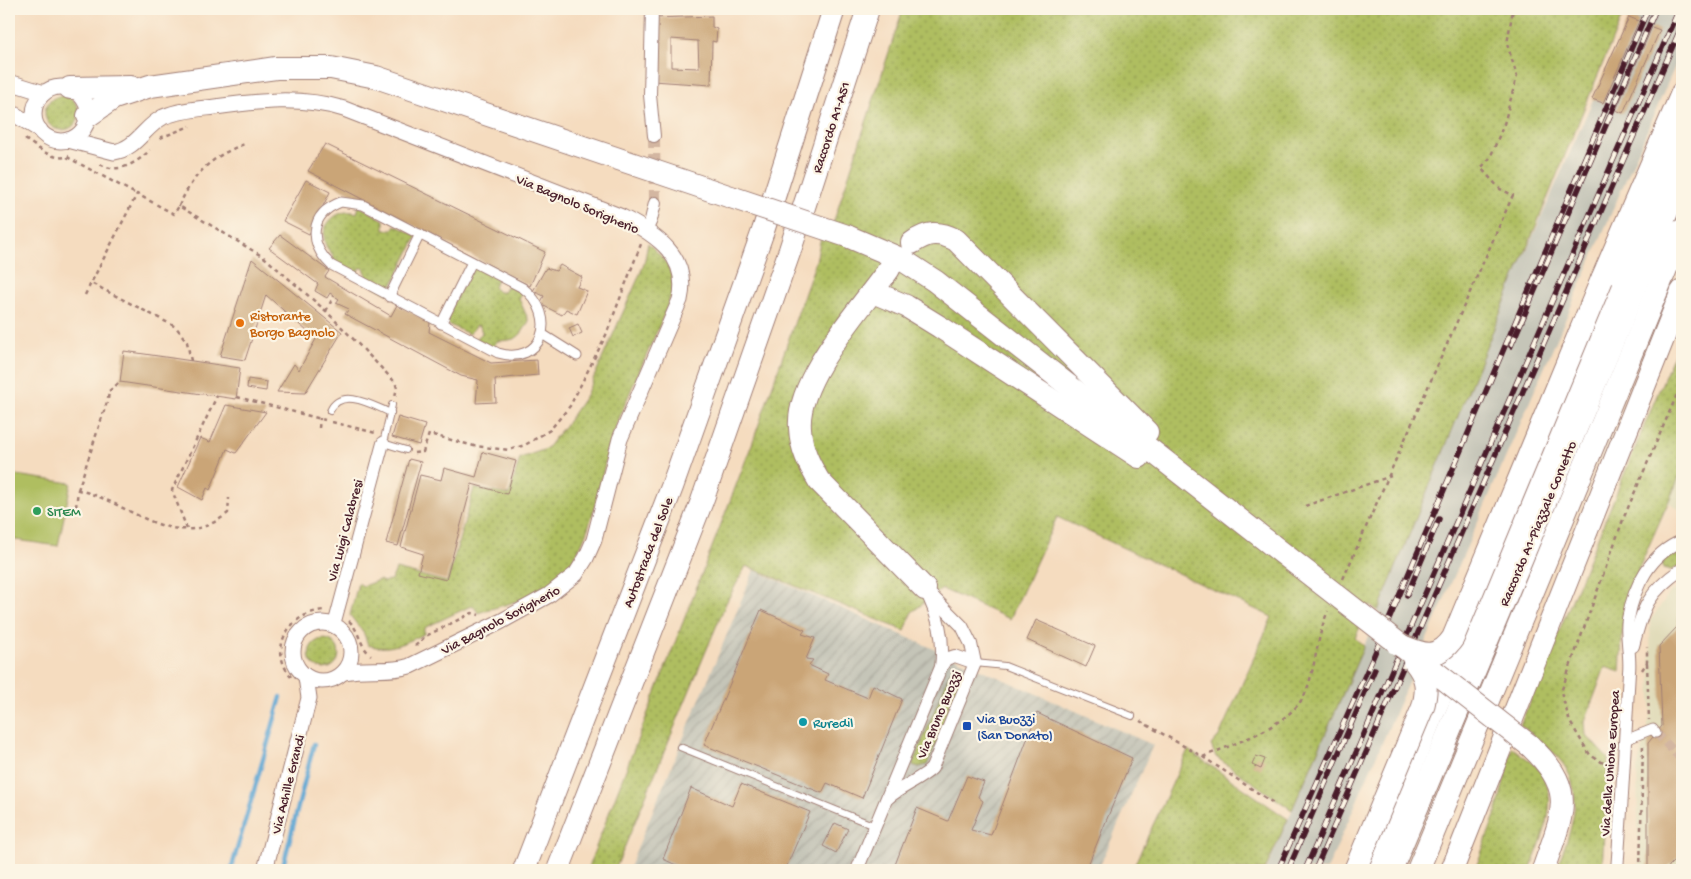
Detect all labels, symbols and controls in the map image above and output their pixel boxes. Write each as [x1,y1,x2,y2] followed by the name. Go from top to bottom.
[810,80,855,176] street label: Raccordo A1-A51
[512,171,641,239] street label: Via Bagnolo Sorigherio
[249,309,335,342] place label: Ristorante Borgo Bagnolo
[234,317,246,329] marker: Ristorante Borgo Bagnolo
[1497,439,1582,609] street label: Raccordo A1-Piazzale Corvetto
[324,478,368,584] street label: Via Luigi Calabresi
[621,495,678,610] street label: Autostrada del Sole
[31,505,43,517] marker: SITEM
[47,505,81,522] place label: SITEM
[438,583,563,660] street label: Via Bagnolo Sorigherio
[914,668,967,763] street label: Via Bruno Buozzi
[1598,688,1625,838] street label: Via della Unione Europea
[976,712,1053,745] place label: Via Buozzi (San Donato)
[797,716,809,728] marker: Ruredil
[813,716,853,733] place label: Ruredil
[961,720,973,732] marker: Via Buozzi (San Donato)
[269,733,310,837] street label: Via Achille Grandi

